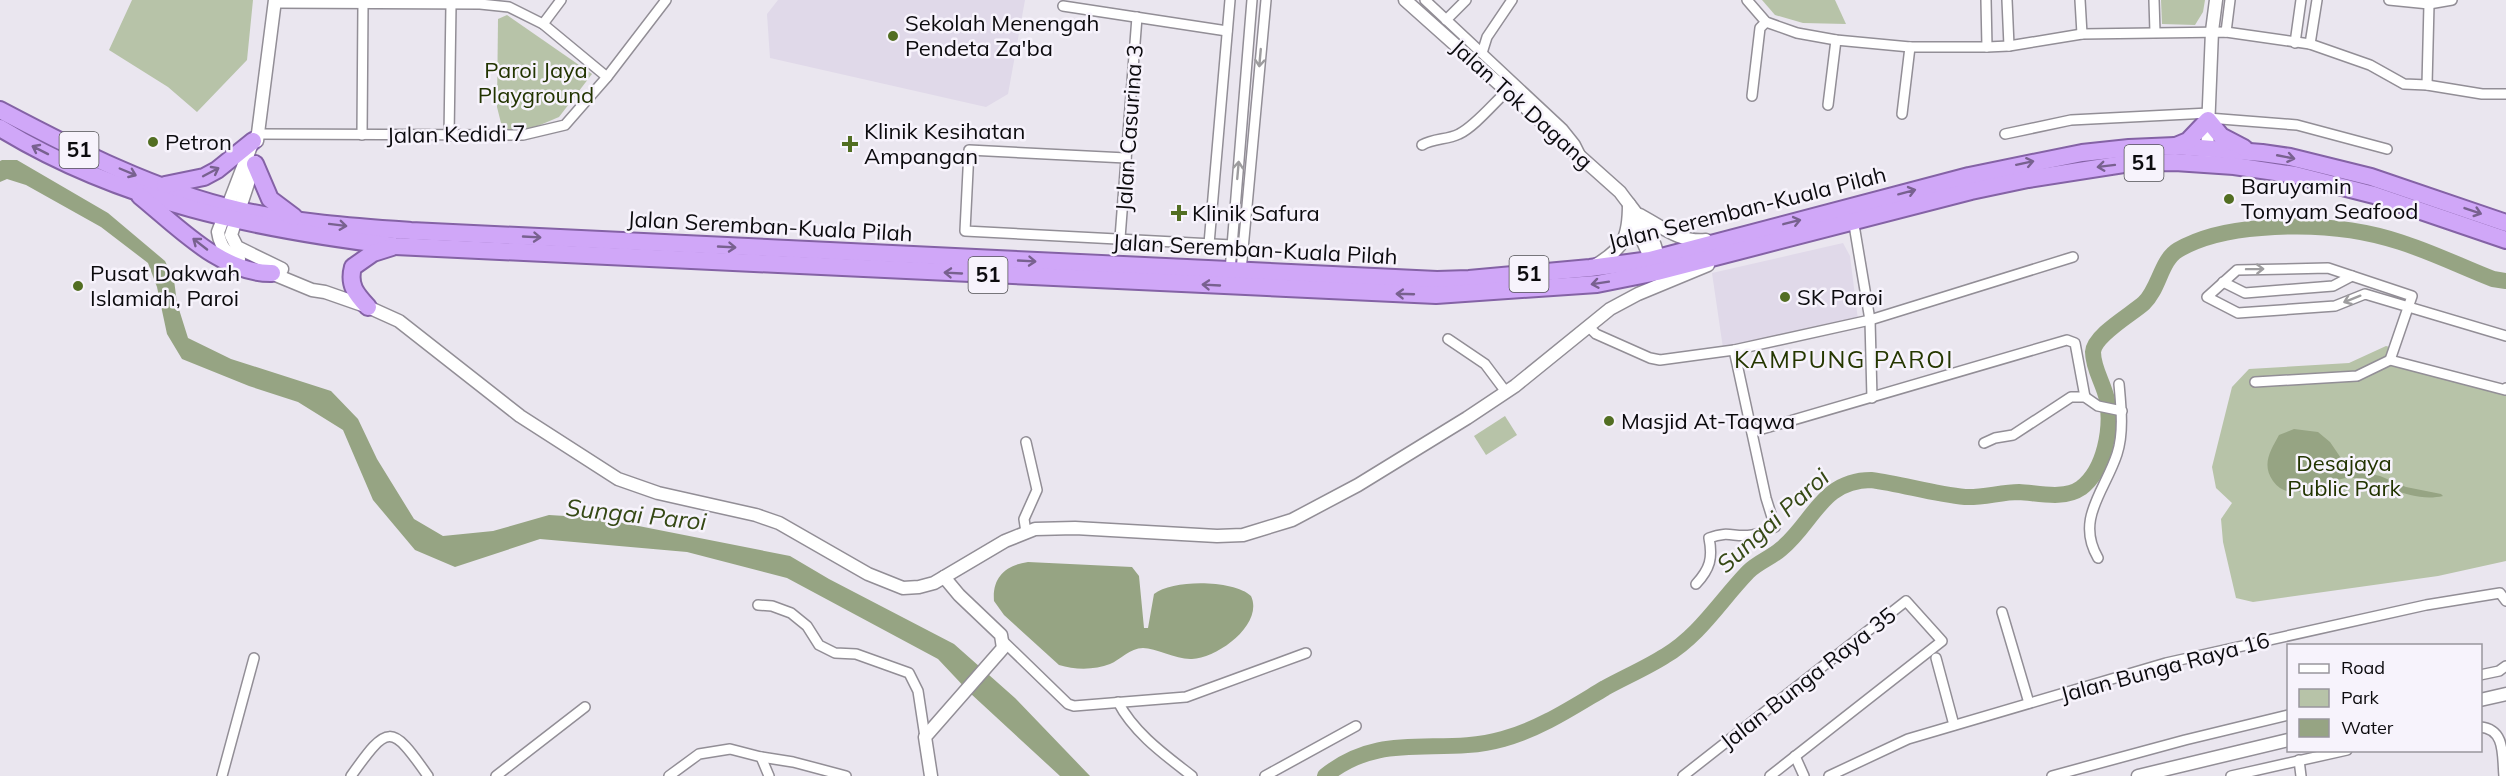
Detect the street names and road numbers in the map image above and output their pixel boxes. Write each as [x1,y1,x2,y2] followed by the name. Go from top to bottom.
[1445,33,1599,175] street label: Jalan Tok Dagang
[1109,44,1149,212] street label: Jalan Casurina 3
[386,119,526,149] street label: Jalan Kedidi 7
[60,132,98,168] road number: 51
[2124,145,2164,181] road number: 51
[1605,160,1889,256] street label: Jalan Seremban-Kuala Pilah
[627,205,913,247] street label: Jalan Seremban-Kuala Pilah
[1112,228,1398,270] street label: Jalan Seremban-Kuala Pilah
[1510,256,1549,292] road number: 51
[968,257,1008,293] road number: 51
[1715,601,1901,755] street label: Jalan Bunga Raya 35
[2057,626,2273,708] street label: Jalan Bunga Raya 16

